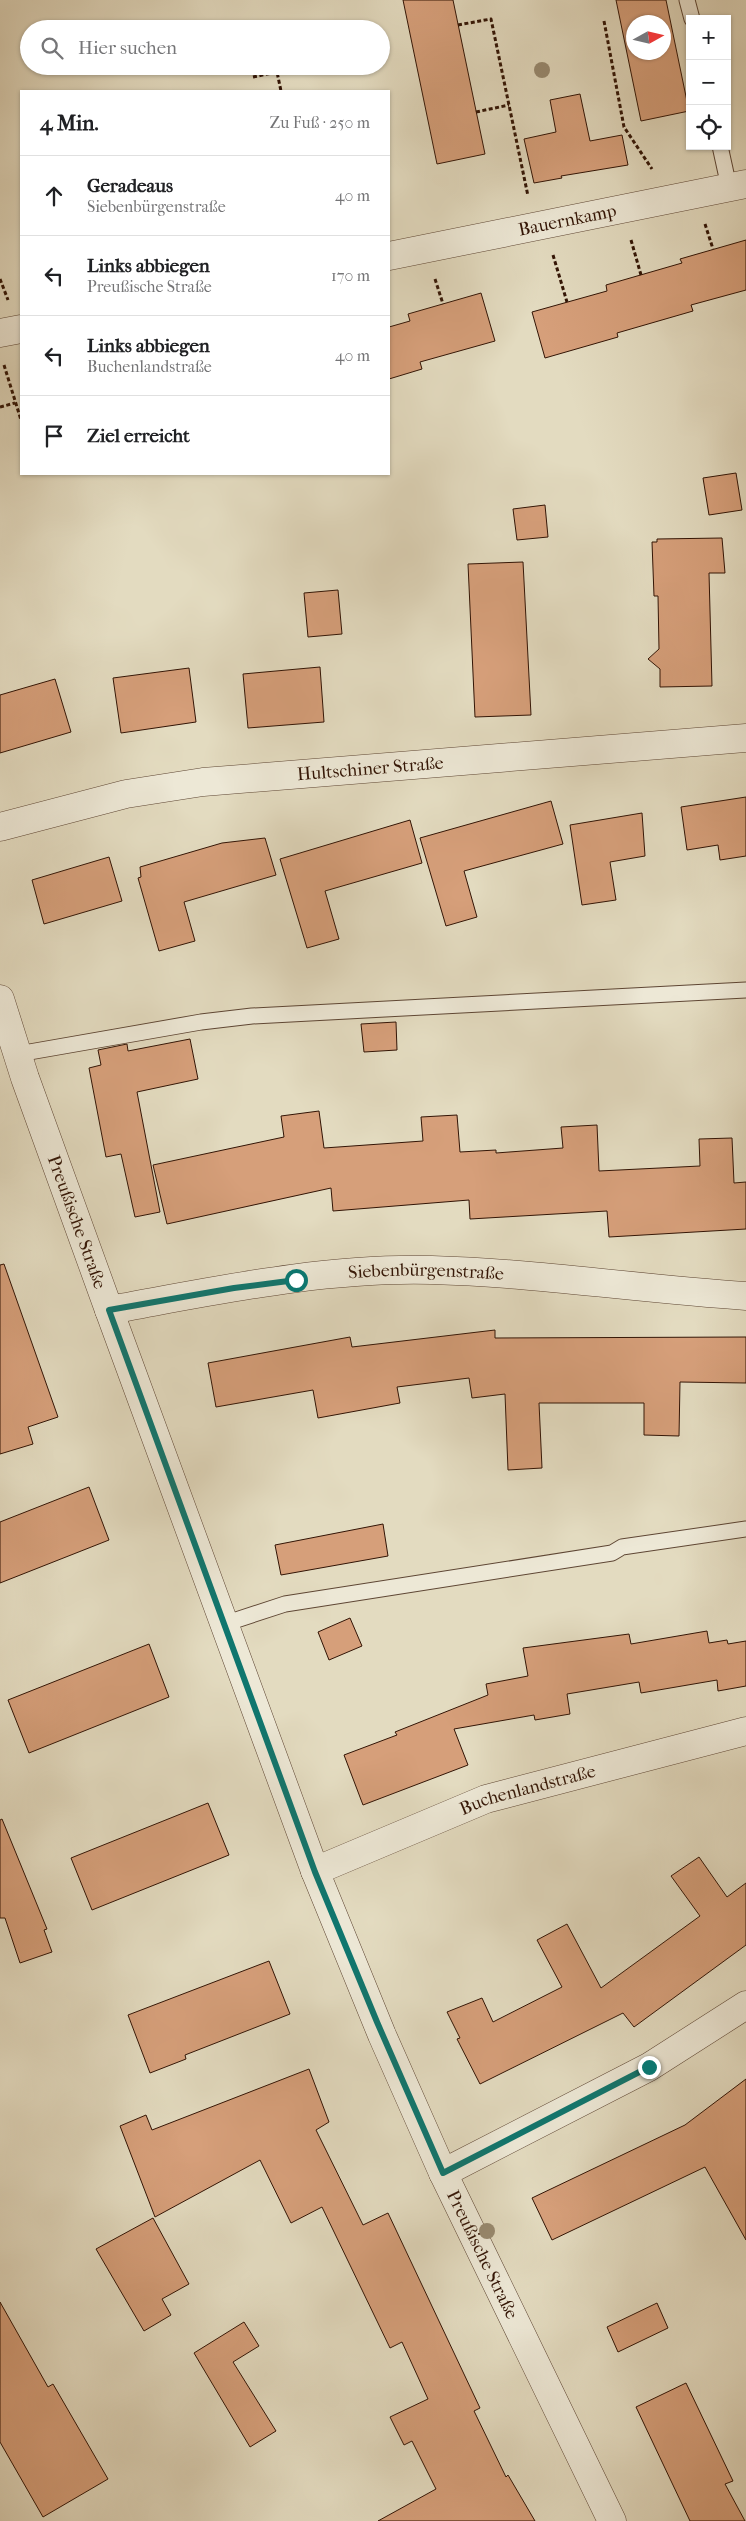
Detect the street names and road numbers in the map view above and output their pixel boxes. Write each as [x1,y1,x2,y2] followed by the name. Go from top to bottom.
[517,200,618,240] street label: Bauernkamp
[296,752,444,785] street label: Hultschiner Straße
[43,1152,111,1292] street label: Preußische Straße
[347,1259,505,1284] street label: Siebenbürgenstraße
[456,1760,598,1819] street label: Buchenlandstraße
[443,2187,523,2322] street label: Preußische Straße

